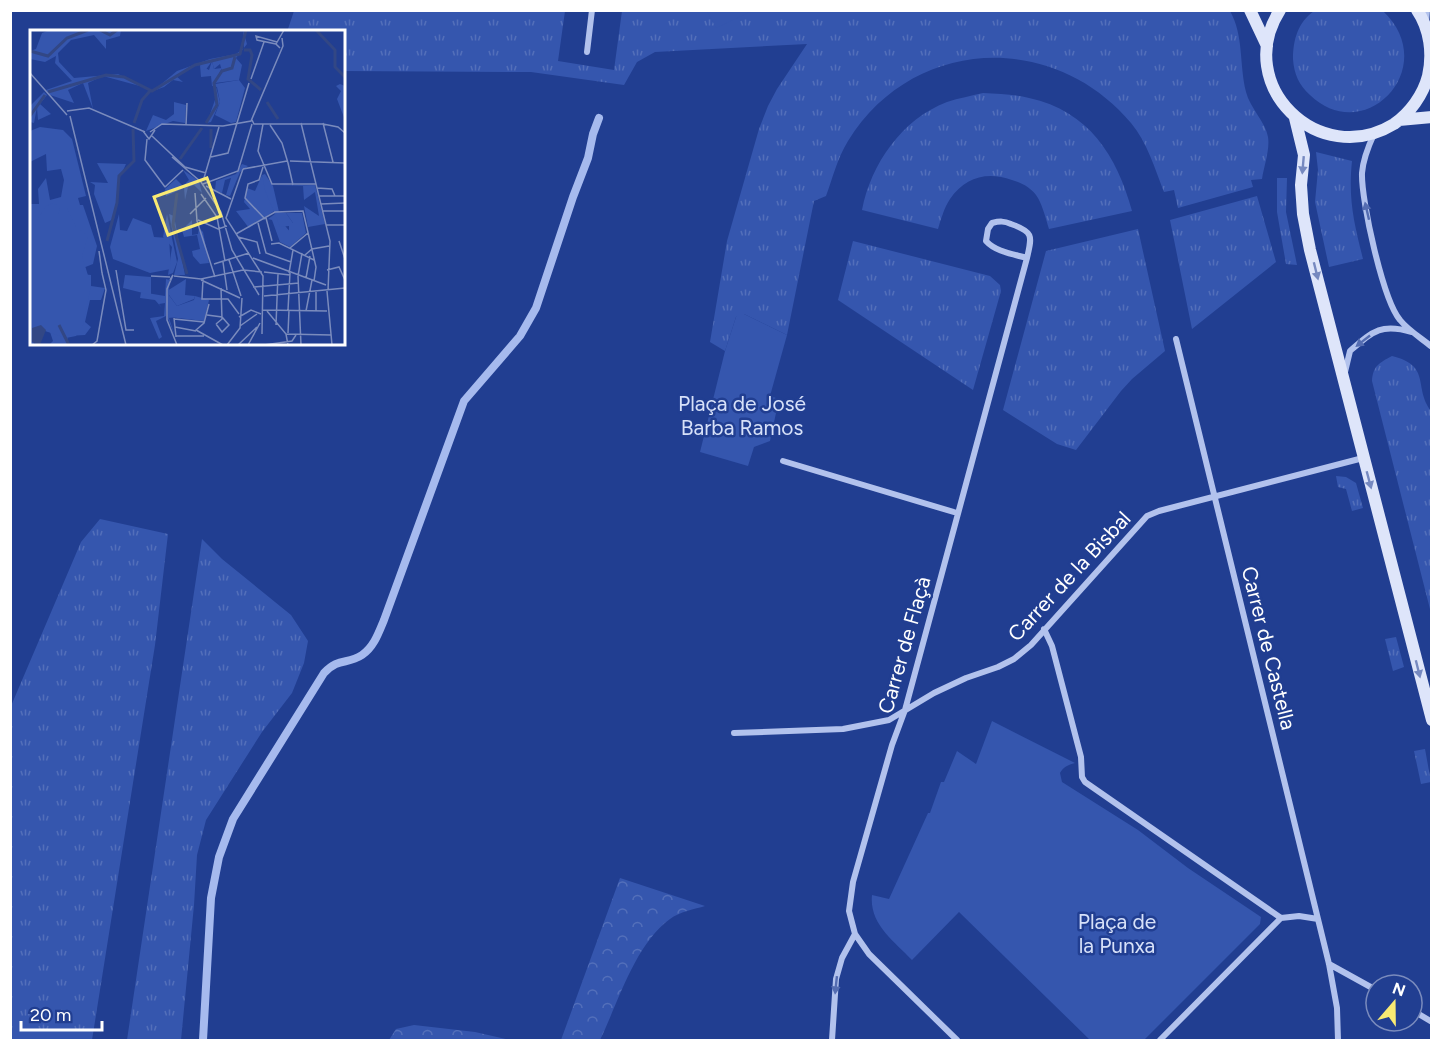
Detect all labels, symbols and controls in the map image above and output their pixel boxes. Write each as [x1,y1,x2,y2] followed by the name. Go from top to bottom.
[30,30,345,345] inset map
[1298,156,1308,175] one-way arrow
[1361,202,1371,220] one-way arrow
[1311,262,1321,280] one-way arrow
[1355,334,1370,346] one-way arrow
[678,391,806,440] park label: Plaça de José Barba Ramos
[1365,471,1375,489] one-way arrow
[1002,506,1136,646] street label: Carrer de la Bisbal
[1237,564,1301,732] street label: Carrer de Castella
[872,574,936,716] street label: Carrer de Flaçà
[1414,660,1424,678] one-way arrow
[1078,909,1156,958] park label: Plaça de la Punxa
[1364,973,1424,1033] north arrow
[831,976,841,995] one-way arrow
[1390,978,1408,1000] text: N
[21,994,102,1032] scale bar
[30,1004,71,1026] text: 20 m

